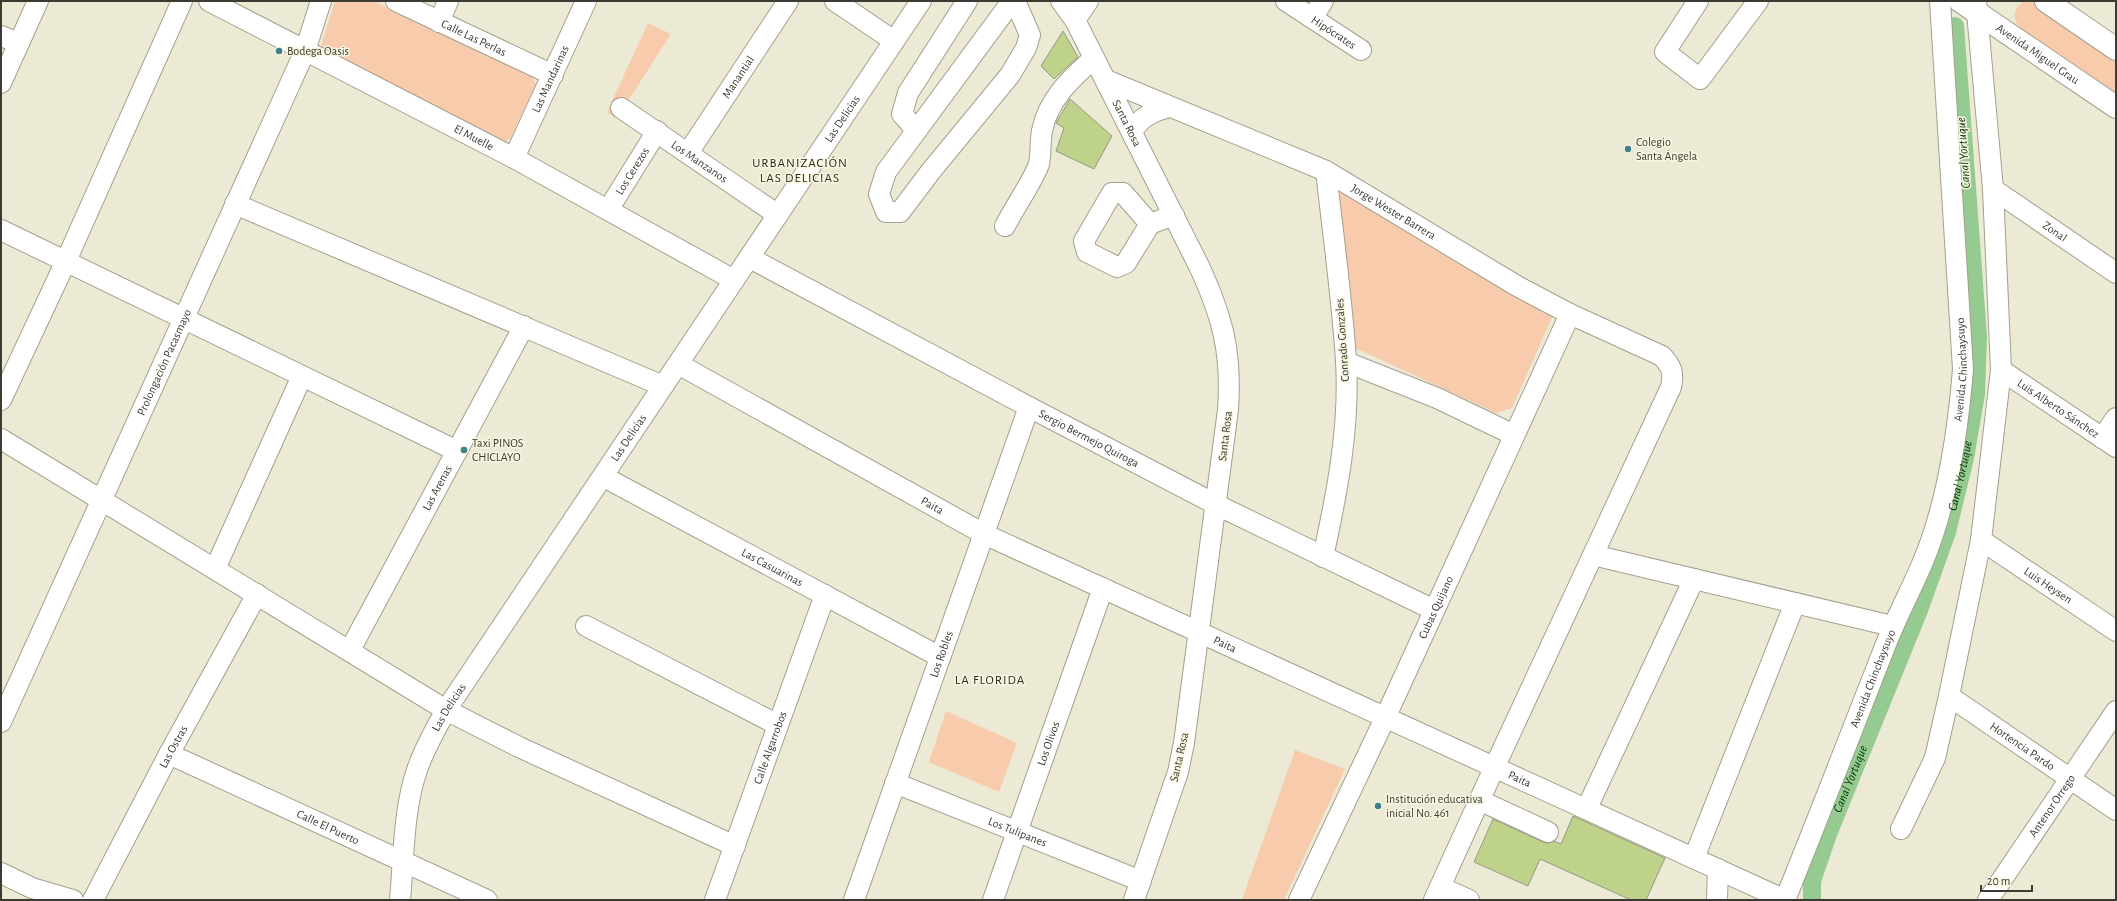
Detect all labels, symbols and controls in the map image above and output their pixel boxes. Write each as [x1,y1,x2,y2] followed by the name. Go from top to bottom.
[1309,13,1358,51] street label: Hipócrates
[439,17,508,58] street label: Calle Las Perlas
[1994,22,2081,86] street label: Avenida Miguel Grau
[530,43,571,114] street label: Las Mandarinas
[287,45,349,57] place label: Bodega Oasis
[274,46,284,56] marker: Bodega Oasis
[720,54,756,100] street label: Manantial
[822,93,862,144] street label: Las Delicias
[1110,98,1144,149] street label: Santa Rosa
[1955,117,1973,189] water label: Canal Yortuque
[452,122,496,153] street label: El Muelle
[1636,136,1698,162] place label: Colegio Santa Ángela
[669,138,730,185] street label: Los Manzanos
[1623,144,1633,154] marker: Colegio Santa Ángela
[613,145,651,197] street label: Los Cerezos
[752,156,848,185] district label: URBANIZACIÓN LAS DELICIAS
[1349,182,1438,242] street label: Jorge Wester Barrera
[2041,219,2069,244] street label: Zonal
[1333,298,1351,382] street label: Conrado Gonzales
[135,307,193,417] street label: Prolongación Pacasmayo
[1952,317,1969,422] street label: Avenida Chinchaysuyo
[2015,377,2102,440] street label: Luis Alberto Sánchez
[1037,407,1142,470] street label: Sergio Bermejo Quiroga
[1216,410,1234,462] street label: Santa Rosa
[609,412,648,463] street label: Las Delicias
[472,437,524,463] place label: Taxi PINOS CHICLAYO
[1946,440,1974,512] water label: Canal Yortuque
[459,445,469,455] marker: Taxi PINOS CHICLAYO
[420,463,454,513] street label: Las Arenas
[919,494,946,517] street label: Paita
[740,546,805,588] street label: Las Casuarinas
[2022,565,2074,606] street label: Luis Heysen
[1416,574,1455,641] street label: Cubas Quijano
[1848,627,1897,729] street label: Avenida Chinchaysuyo
[928,629,955,679] street label: Los Robles
[1212,634,1239,655] street label: Paita
[955,674,1025,687] district label: LA FLORIDA
[430,681,468,733] street label: Las Delicias
[751,710,789,786] street label: Calle Algarrobos
[1035,720,1061,767] street label: Los Olivos
[1988,720,2057,772] street label: Hortencia Pardo
[157,723,190,770] street label: Las Ostras
[1167,731,1191,783] street label: Santa Rosa
[1831,743,1870,815] water label: Canal Yortuque
[1506,768,1533,789] street label: Paita
[2027,772,2077,839] street label: Antenor Orrego
[1386,793,1483,819] place label: Institución educativa inicial No. 461
[1373,801,1383,811] marker: Institución educativa inicial No. 461
[295,808,361,847] street label: Calle El Puerto
[987,815,1049,849] street label: Los Tulipanes
[1981,867,2032,893] scale bar
[1987,875,2010,887] text: 20 m

